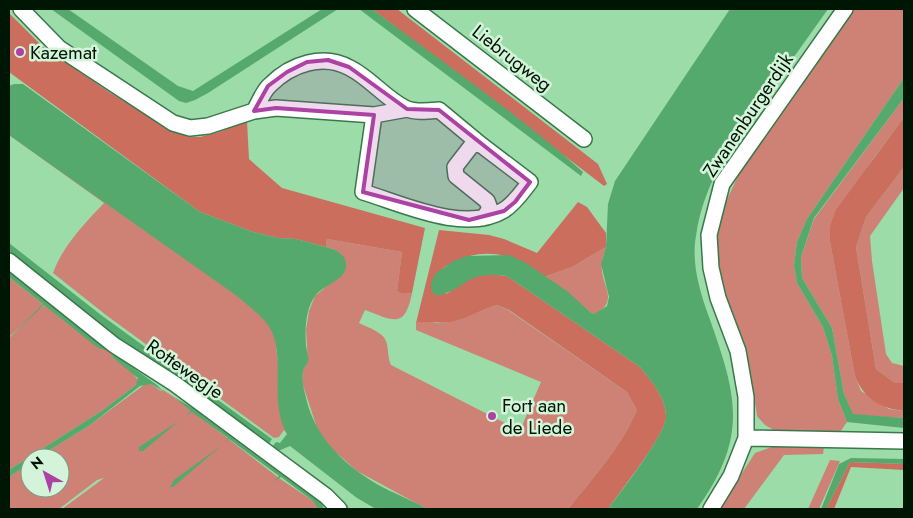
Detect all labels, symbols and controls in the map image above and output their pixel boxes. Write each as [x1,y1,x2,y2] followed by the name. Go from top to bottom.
[466,18,558,98] street label: Liebrugweg
[30,39,97,66] place label: Kazemat
[14,46,26,58] marker: Kazemat
[696,47,800,182] street label: Zwanenburgerdijk
[141,333,229,406] street label: Rottewegje
[502,392,572,441] place label: Fort aan de Liede
[486,410,498,422] marker: Fort aan de Liede
[20,448,70,498] north arrow
[26,452,47,474] text: N

